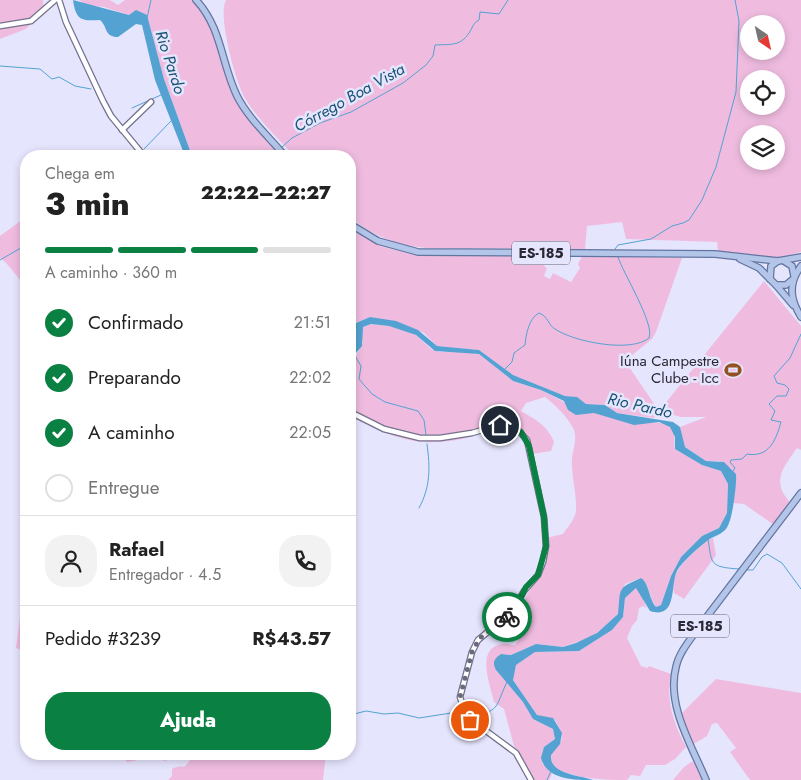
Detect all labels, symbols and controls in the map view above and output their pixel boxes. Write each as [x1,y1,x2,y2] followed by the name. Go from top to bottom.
[740,15,785,60] north arrow
[740,15,785,170] map controls
[149,27,192,97] water label: Rio Pardo
[290,57,409,137] water label: Córrego Boa Vista
[740,70,785,115] button: locate
[740,125,785,170] button: layers
[45,162,115,185] text: Chega em
[201,179,331,206] text: 22:22–22:27
[45,181,130,227] text: 3 min
[512,242,570,264] road number: ES-185
[45,261,177,284] text: A caminho · 360 m
[45,309,73,337] icon: check
[88,309,183,336] text: Confirmado
[294,311,331,334] text: 21:51
[620,350,719,389] place label: Iúna Campestre Clube - Icc
[723,360,743,380] sports icon: Iúna Campestre Clube - Icc
[45,364,73,392] icon: check
[88,364,181,391] text: Preparando
[289,366,331,389] text: 22:02
[605,387,675,424] water label: Rio Pardo
[479,404,521,446] pin
[486,411,514,439] icon: home
[45,419,73,447] icon: check
[88,419,175,446] text: A caminho
[289,421,331,444] text: 22:05
[88,474,160,501] text: Entregue
[45,535,97,587] button: person
[279,535,331,587] button: phone
[109,536,164,563] text: Rafael
[109,563,221,586] text: Entregador · 4.5
[482,592,532,642] courier
[493,603,521,631] icon: bike
[671,614,729,638] road number: ES-185
[45,625,161,652] text: Pedido #3239
[252,625,331,652] text: R$43.57
[45,692,331,750] button: Ajuda
[449,699,491,741] pin
[456,706,484,734] icon: bag

